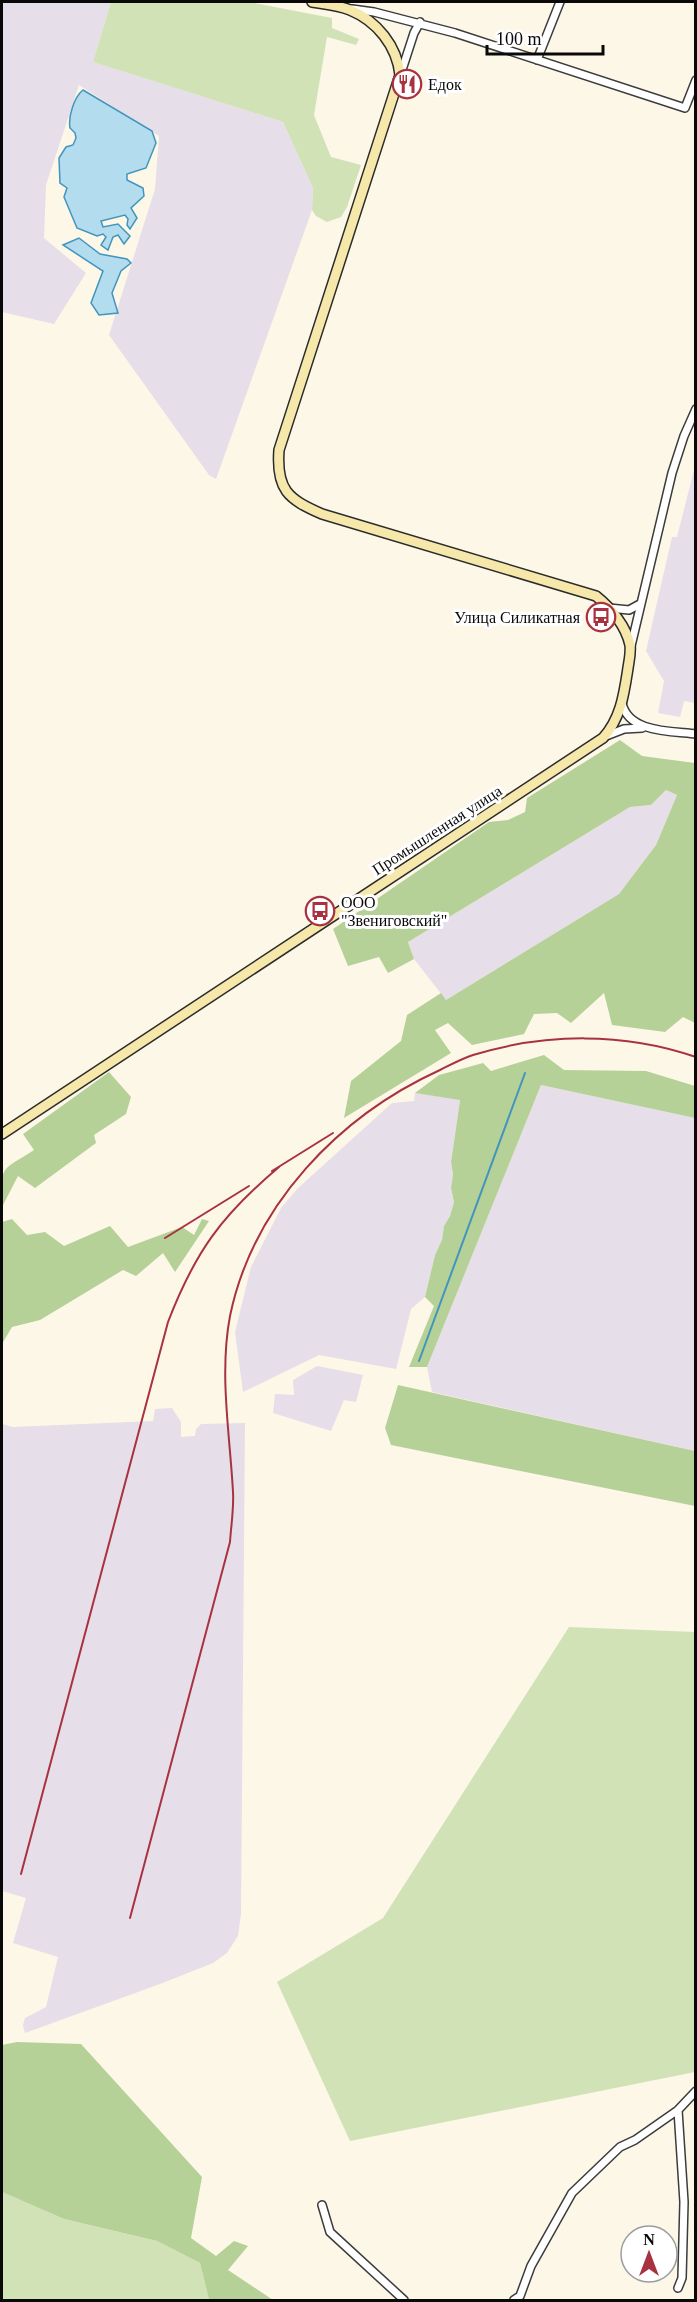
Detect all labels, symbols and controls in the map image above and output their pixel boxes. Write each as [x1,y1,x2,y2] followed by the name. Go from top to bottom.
[487,18,602,56] scale bar
[496,29,542,49] text: 100 m
[391,68,423,100] restaurant icon: Едок
[428,76,462,94] place label: Едок
[585,601,617,633] bus stop icon: Улица Силикатная
[454,609,581,627] place label: Улица Силикатная
[369,782,505,879] street label: Промышленная улица
[341,894,447,929] place label: ООО "Звениговский"
[304,895,336,927] bus stop icon: ООО "Звениговский"
[619,2224,679,2284] north arrow
[643,2231,655,2248] text: N

